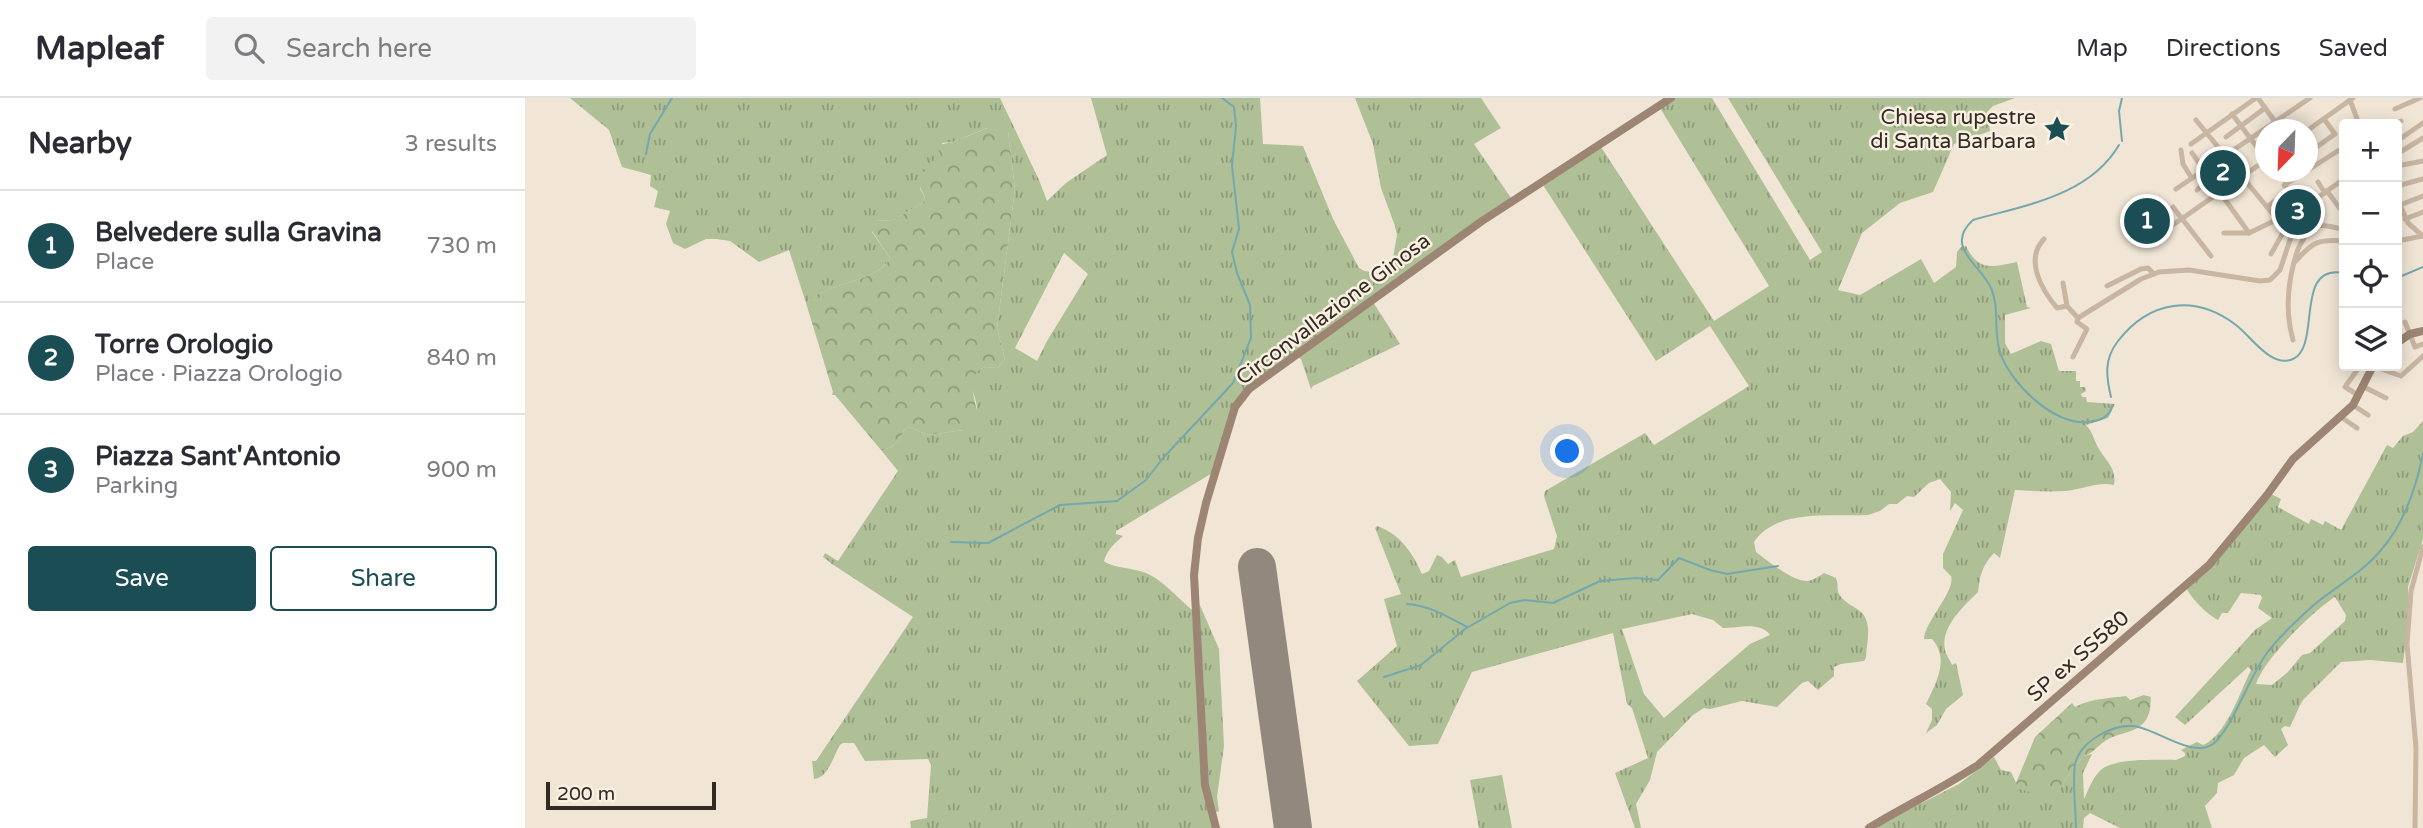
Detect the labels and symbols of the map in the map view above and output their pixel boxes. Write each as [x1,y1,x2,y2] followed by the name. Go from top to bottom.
[1870,105,2036,154] place label: Chiesa rupestre di Santa Barbara
[2042,114,2072,144] place icon: Chiesa rupestre di Santa Barbara
[2255,119,2318,182] north arrow
[2200,147,2246,199] pin: 2
[2275,186,2321,238] pin: 3
[2124,195,2170,247] pin: 1
[1231,228,1435,390] street label: Circonvallazione Ginosa
[1550,434,1584,468] your location
[2022,605,2134,707] street label: SP ex SS580
[546,779,716,811] scale bar

